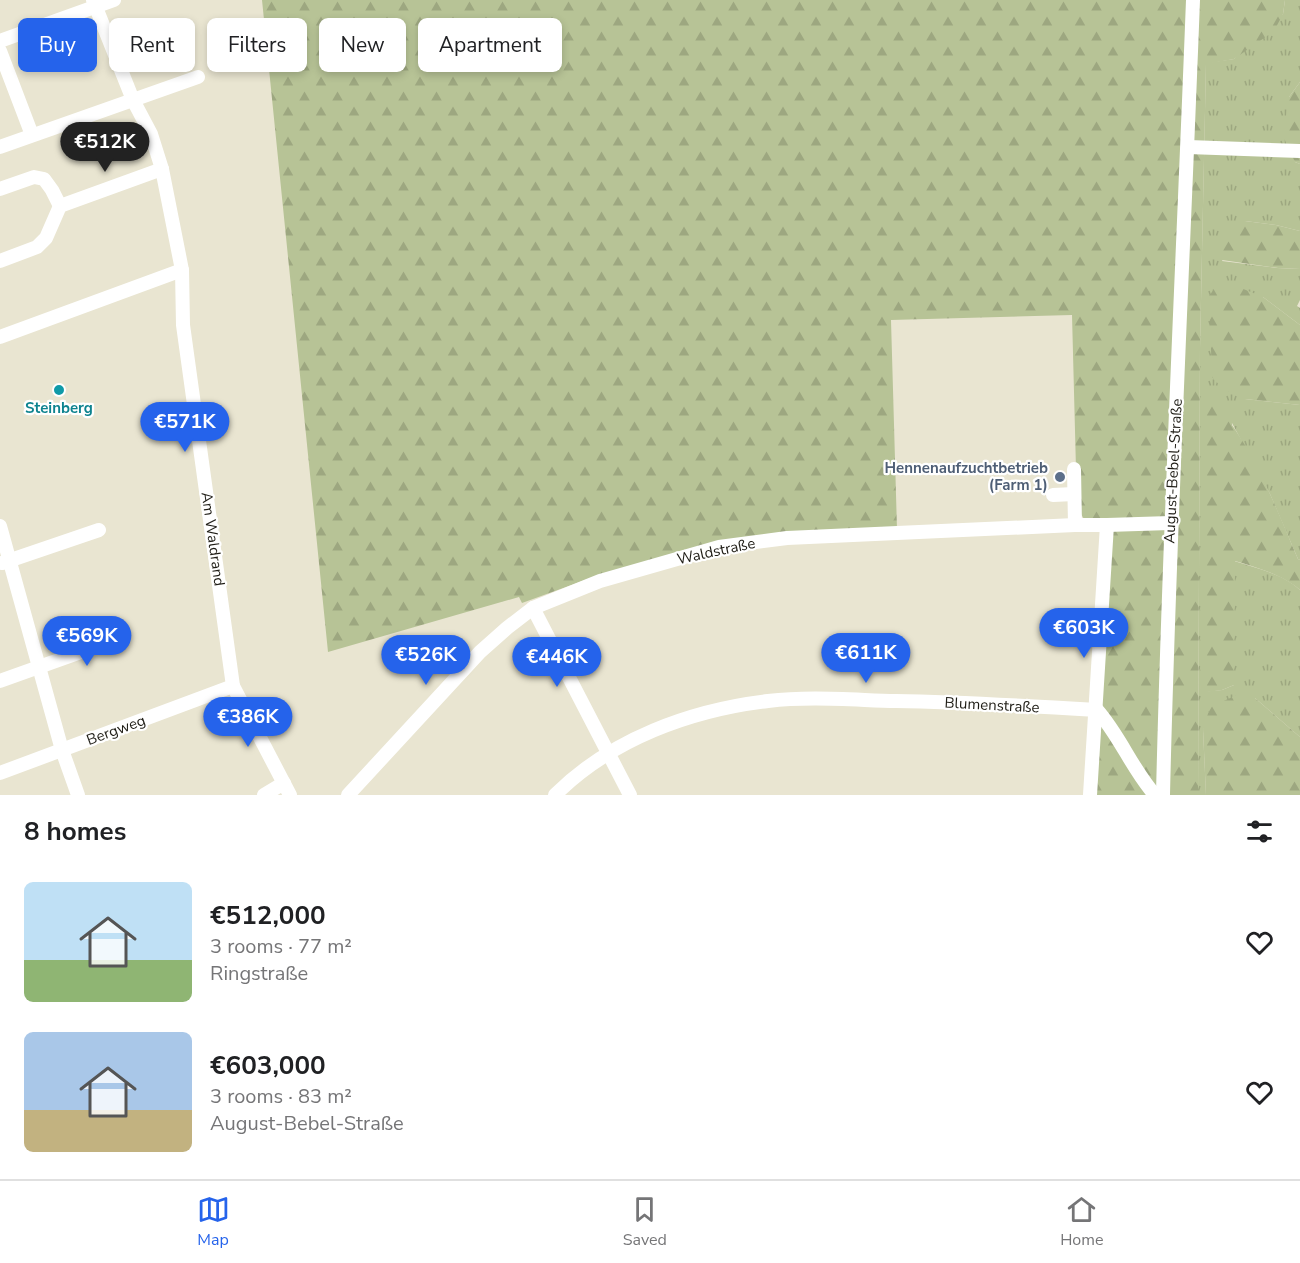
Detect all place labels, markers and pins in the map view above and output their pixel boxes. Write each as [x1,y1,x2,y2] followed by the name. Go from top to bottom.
[63,122,147,173] pin: €512K
[52,383,66,397] marker: Steinberg
[25,398,93,418] place label: Steinberg
[143,402,227,453] pin: €571K
[885,458,1048,495] place label: Hennenaufzuchtbetrieb (Farm 1)
[1053,470,1067,484] marker: Hennenaufzuchtbetrieb (Farm 1)
[1042,608,1126,659] pin: €603K
[45,616,129,667] pin: €569K
[824,633,908,684] pin: €611K
[384,635,468,686] pin: €526K
[515,637,599,688] pin: €446K
[206,697,290,748] pin: €386K

